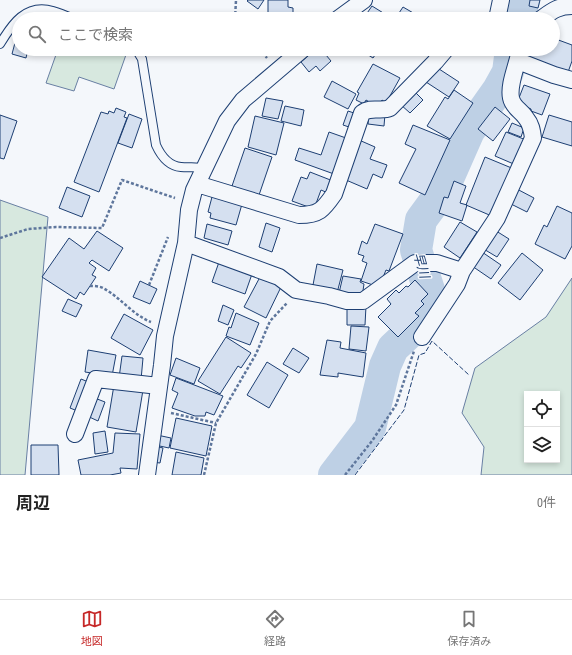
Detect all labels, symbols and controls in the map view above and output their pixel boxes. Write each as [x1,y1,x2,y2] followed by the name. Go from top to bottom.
[12,12,560,56] search box
[26,23,48,45] icon: search
[58,24,133,45] text: ここで検索
[410,250,434,282] water label: 早川
[524,391,560,463] map controls
[524,391,560,427] button: locate
[524,427,560,463] button: layers
[16,491,50,514] text: 周辺
[537,494,556,511] text: 0件
[81,608,103,648] tab: 地図
[264,608,286,648] tab: 経路
[447,608,491,648] tab: 保存済み

